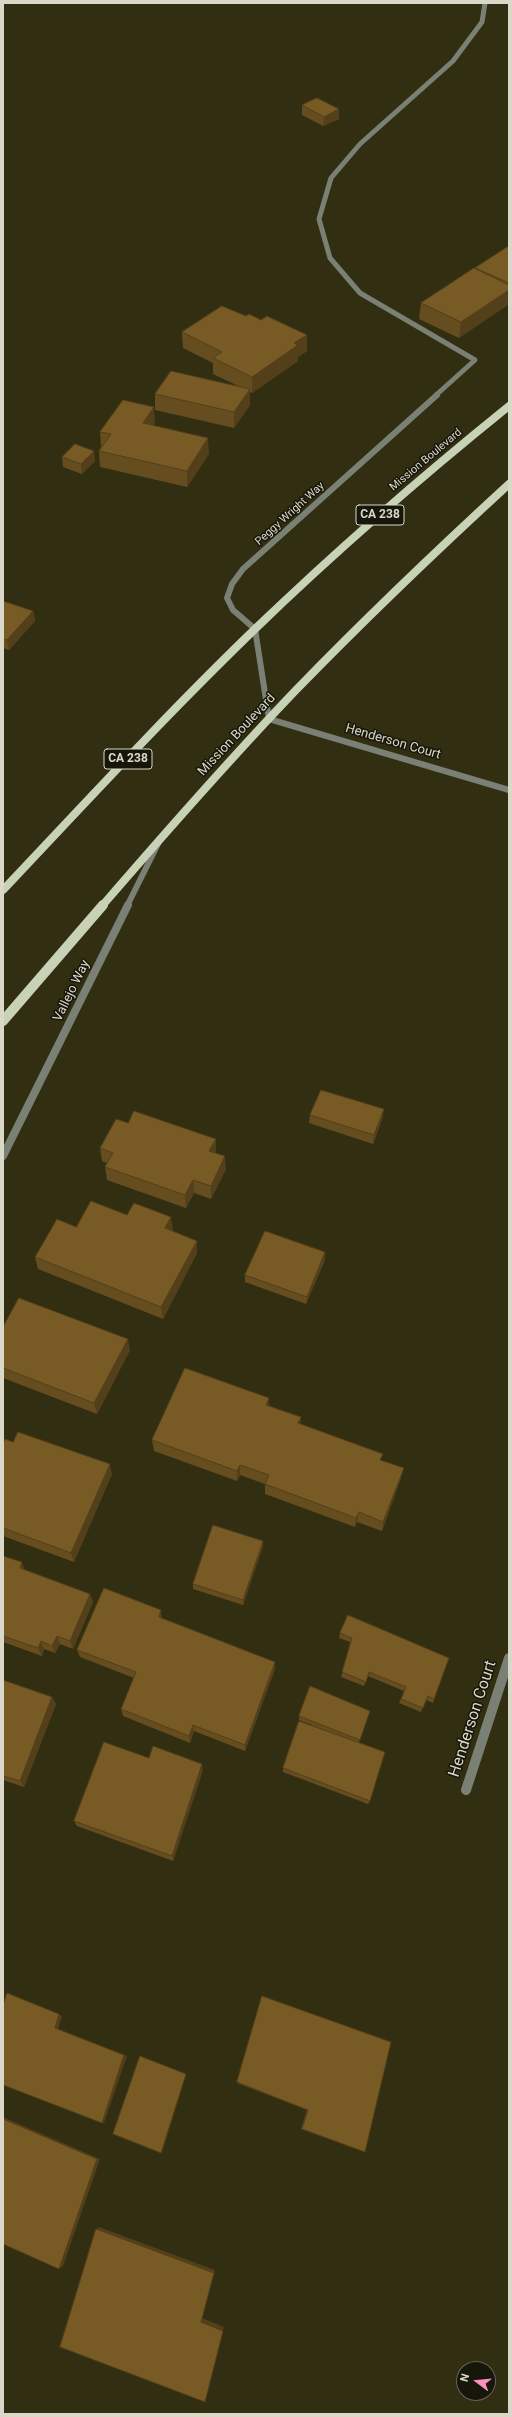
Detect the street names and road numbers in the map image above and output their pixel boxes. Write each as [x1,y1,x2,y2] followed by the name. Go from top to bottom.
[387,426,465,494] street label: Mission Boulevard
[253,480,327,548] street label: Peggy Wright Way
[356,505,404,525] road number: CA 238
[195,691,279,779] street label: Mission Boulevard
[343,721,443,763] street label: Henderson Court
[104,749,152,769] road number: CA 238
[50,958,94,1024] street label: Vallejo Way
[445,1658,501,1780] street label: Henderson Court

